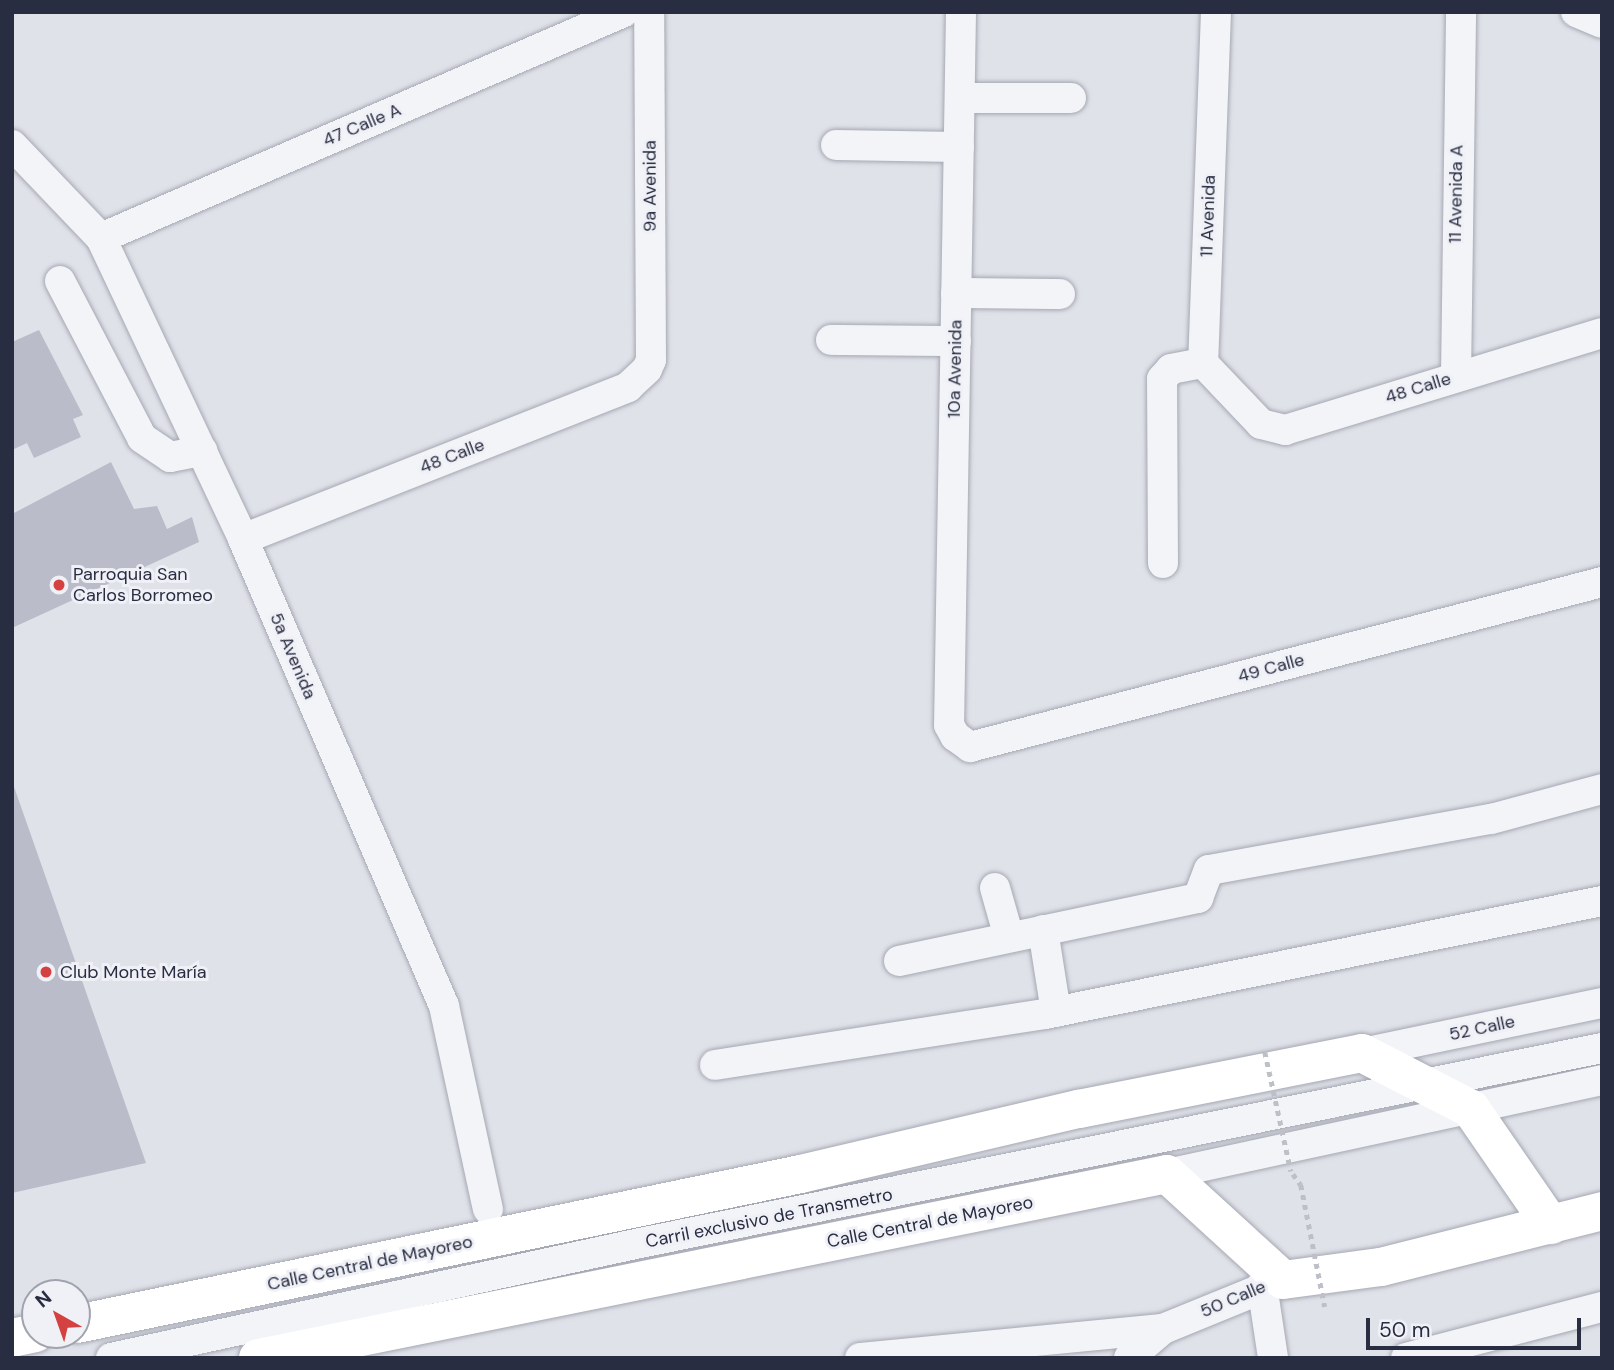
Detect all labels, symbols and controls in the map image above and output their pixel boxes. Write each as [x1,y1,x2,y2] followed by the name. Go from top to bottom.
[320,99,404,151] street label: 47 Calle A
[639,140,661,232] street label: 9a Avenida
[1444,144,1468,244] street label: 11 Avenida A
[1196,175,1220,257] street label: 11 Avenida
[943,320,967,418] street label: 10a Avenida
[1383,368,1453,408] street label: 48 Calle
[417,434,487,478] street label: 48 Calle
[73,564,213,606] place label: Parroquia San Carlos Borromeo
[51,577,67,593] marker: Parroquia San Carlos Borromeo
[265,610,321,702] street label: 5a Avenida
[1235,649,1307,687] street label: 49 Calle
[60,961,207,983] place label: Club Monte María
[38,964,54,980] marker: Club Monte María
[1447,1010,1517,1046] street label: 52 Calle
[644,1183,894,1253] street label: Carril exclusivo de Transmetro
[825,1191,1035,1253] street label: Calle Central de Mayoreo
[265,1231,475,1295] street label: Calle Central de Mayoreo
[1197,1276,1269,1322] street label: 50 Calle
[21,1279,91,1349] north arrow
[30,1285,57,1313] text: N
[1369,1304,1584,1348] scale bar
[1379,1316,1430,1344] text: 50 m

